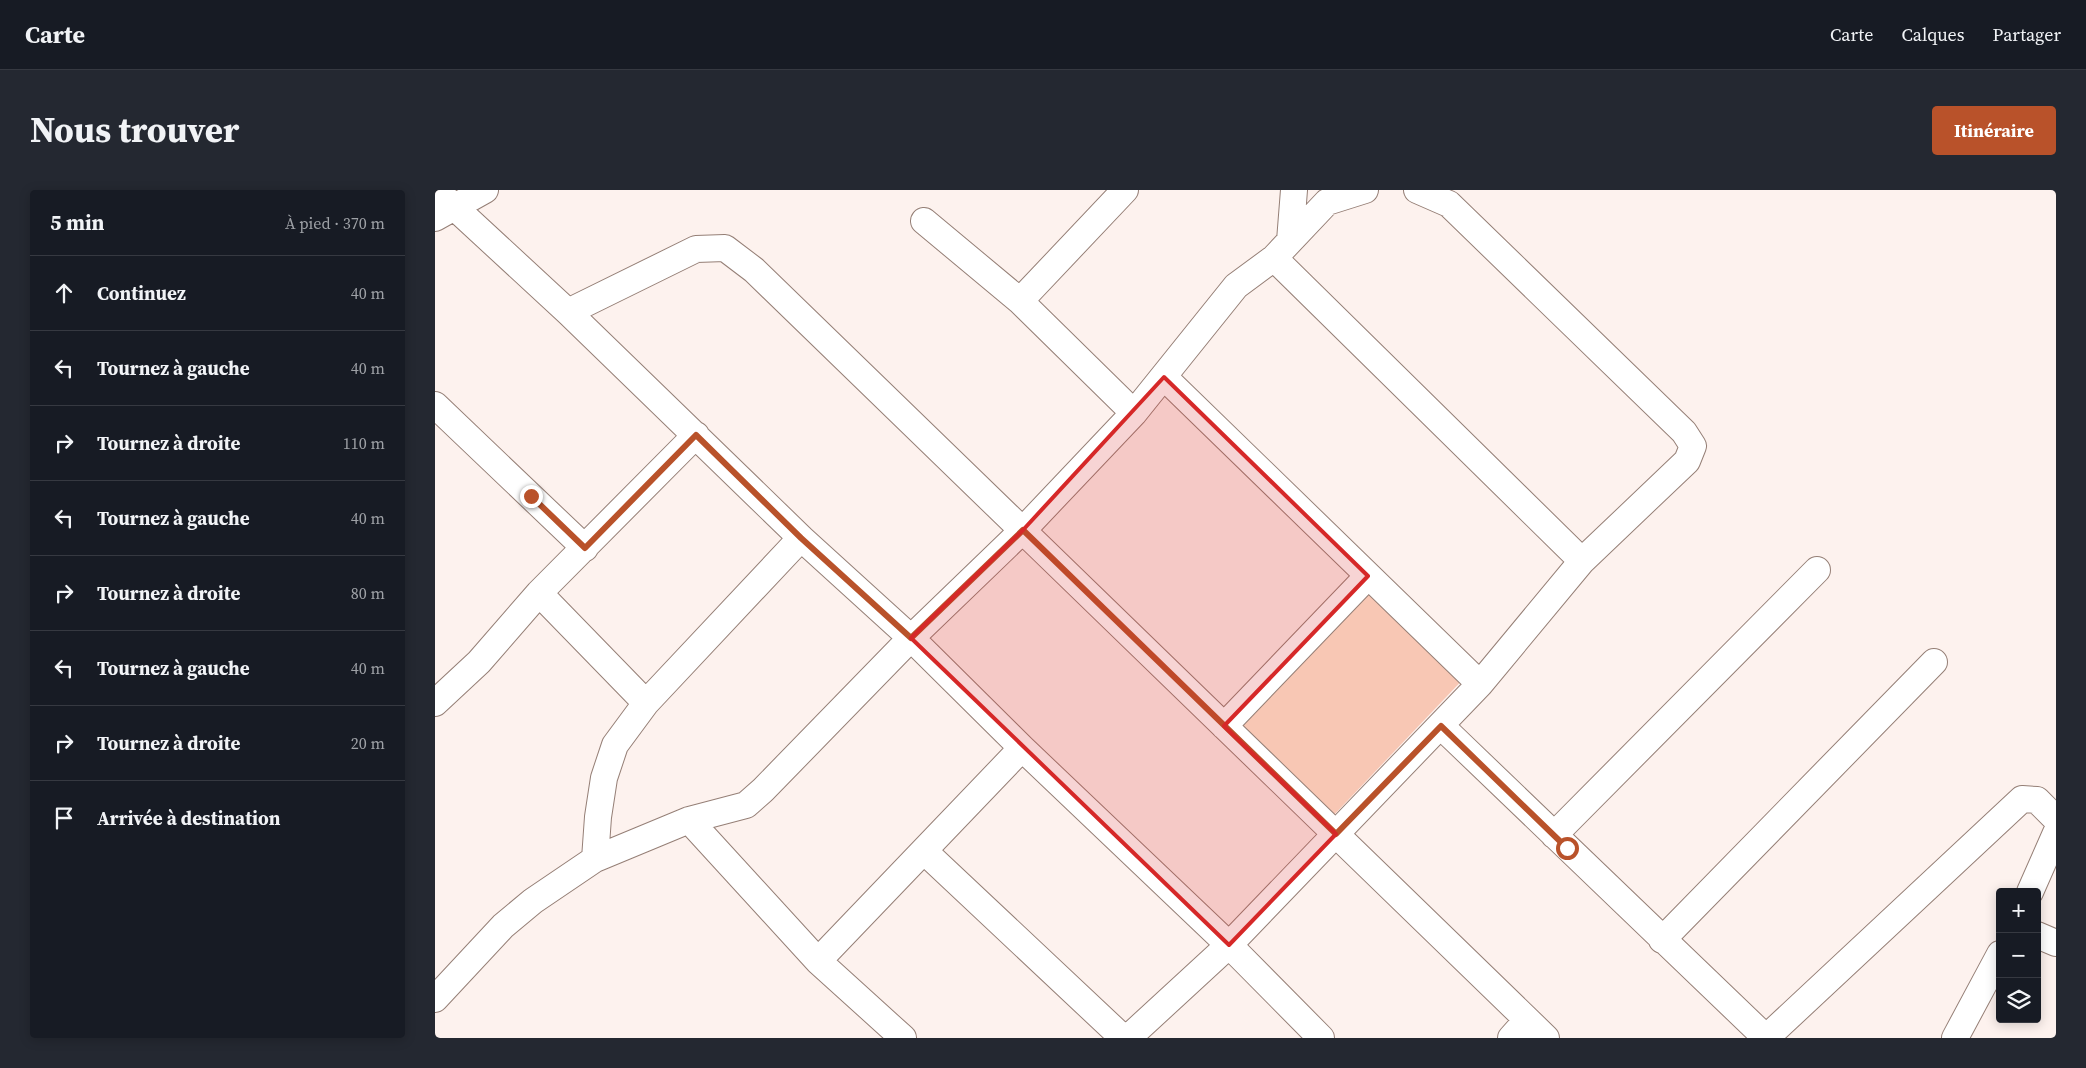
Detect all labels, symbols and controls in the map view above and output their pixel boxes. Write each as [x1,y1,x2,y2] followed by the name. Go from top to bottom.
[25,18,85,51] text: Carte
[1830,22,1873,47] text: Carte
[1901,22,1965,47] text: Calques
[1993,22,2061,47] text: Partager
[30,106,239,154] text: Nous trouver
[1932,106,2056,155] button: Itinéraire
[50,208,105,237] text: 5 min
[285,212,385,234] text: À pied · 370 m
[50,279,78,307] icon: ahead
[97,280,186,306] text: Continuez
[351,282,385,304] text: 40 m
[50,354,78,382] icon: left
[97,355,250,381] text: Tournez à gauche
[351,357,385,379] text: 40 m
[50,429,78,457] icon: right
[97,430,240,456] text: Tournez à droite
[343,432,385,454] text: 110 m
[520,485,543,508] route end
[50,504,78,532] icon: left
[97,505,250,531] text: Tournez à gauche
[351,507,385,529] text: 40 m
[50,579,78,607] icon: right
[97,580,240,606] text: Tournez à droite
[351,582,385,604] text: 80 m
[50,654,78,682] icon: left
[97,655,250,681] text: Tournez à gauche
[351,657,385,679] text: 40 m
[50,729,78,757] icon: right
[97,730,240,756] text: Tournez à droite
[351,732,385,754] text: 20 m
[50,804,78,832] icon: arrive
[97,805,280,831] text: Arrivée à destination
[1556,837,1579,860] route start
[1996,888,2041,1023] map controls
[1996,888,2041,933] button: +
[1996,933,2041,978] button: −
[1996,978,2041,1023] button: layers

